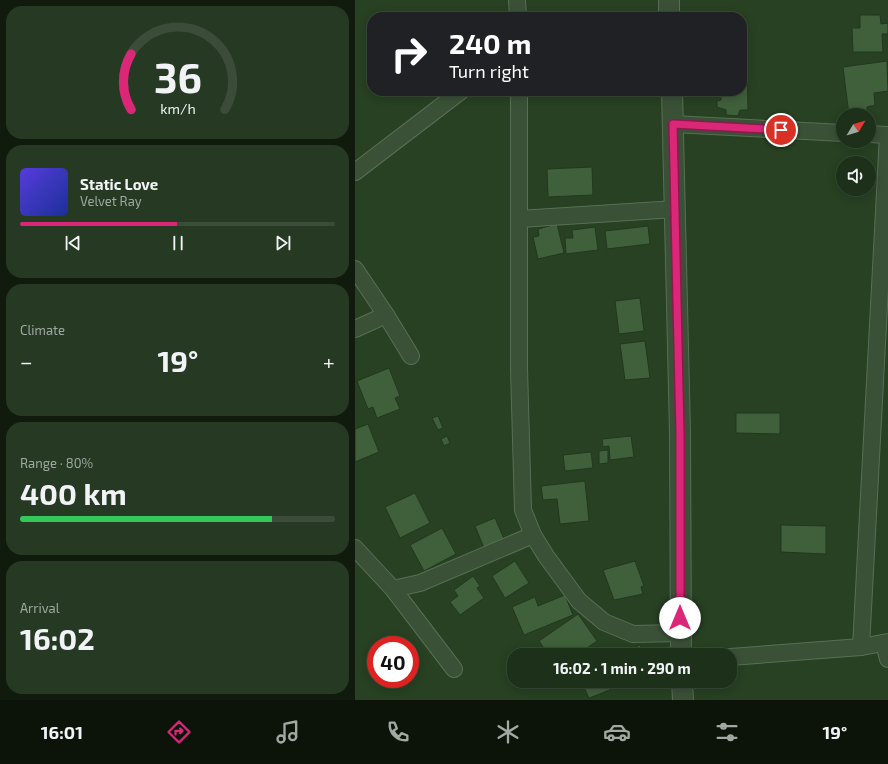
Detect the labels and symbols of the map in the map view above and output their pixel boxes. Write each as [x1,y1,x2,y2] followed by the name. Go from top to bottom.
[836,108,876,148] north arrow
[764,113,798,147] pin
[659,597,701,639] position arrow
[367,636,419,688] speed limit sign: 40

